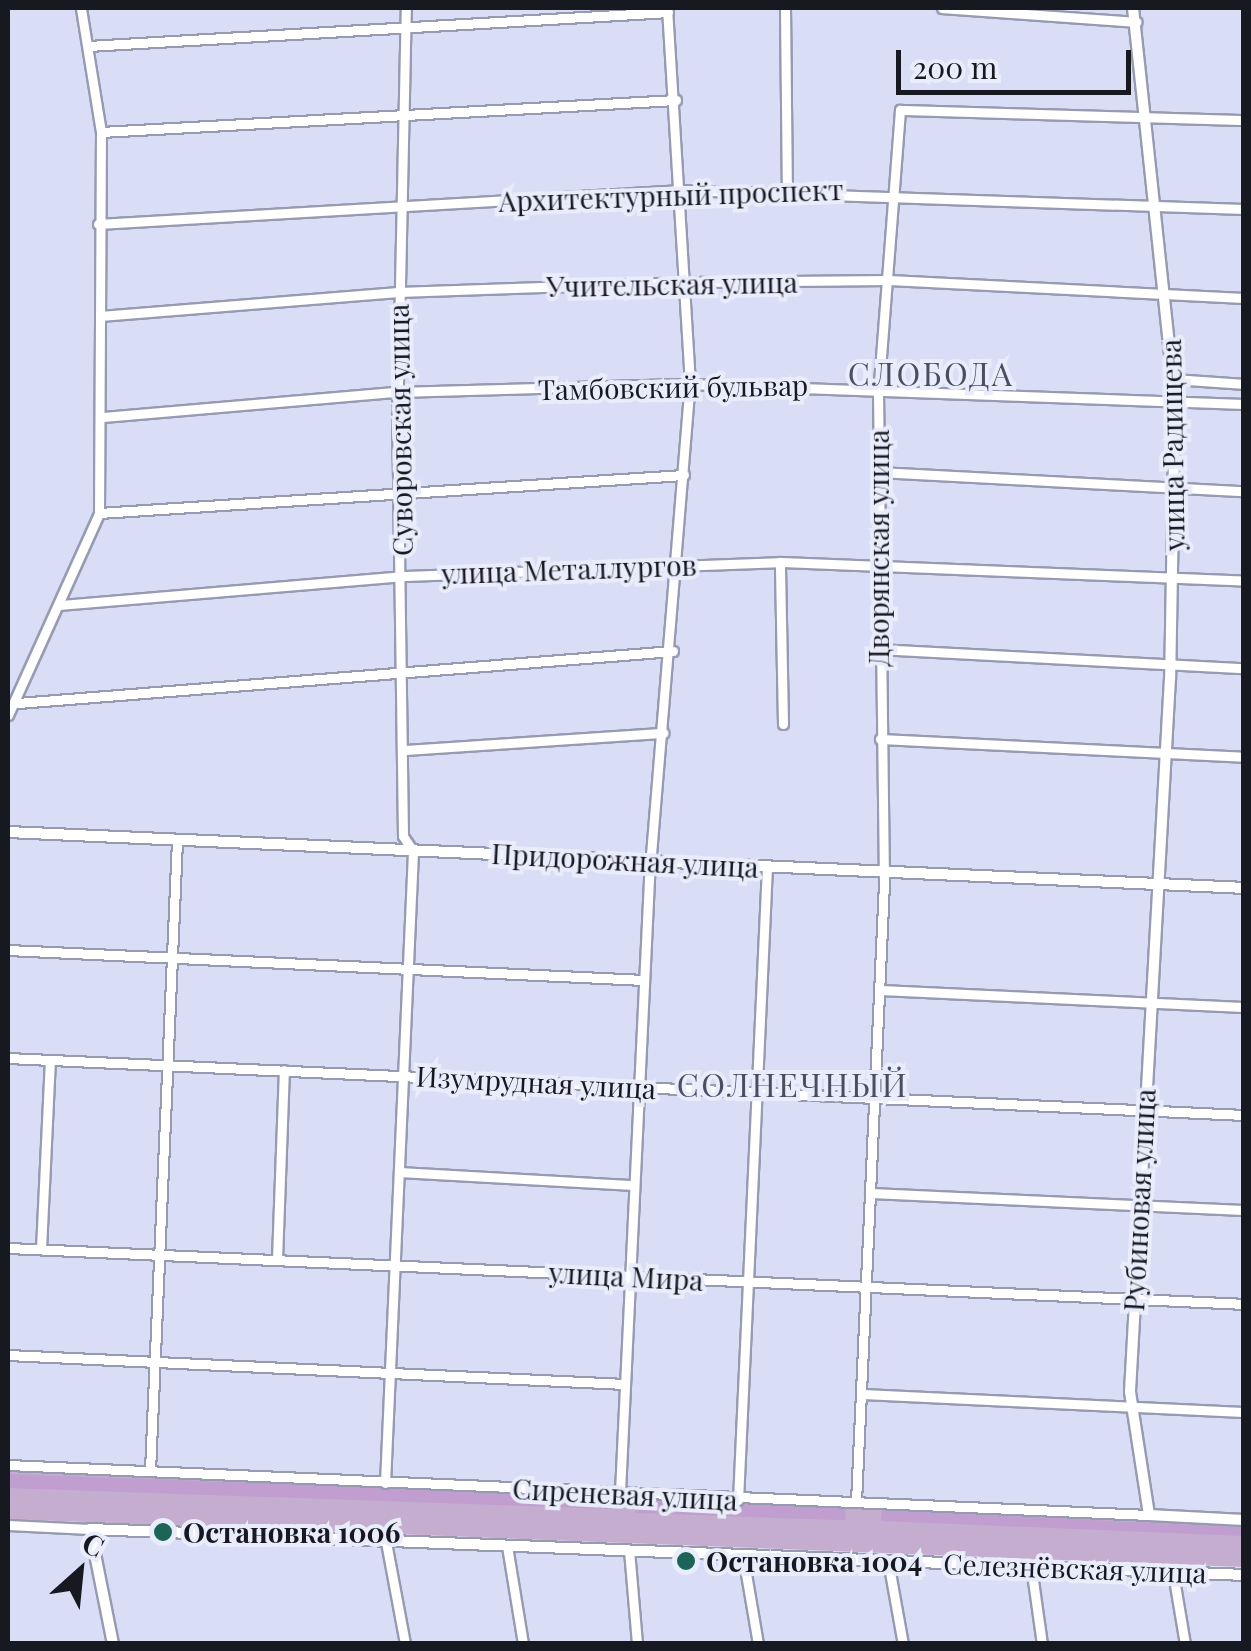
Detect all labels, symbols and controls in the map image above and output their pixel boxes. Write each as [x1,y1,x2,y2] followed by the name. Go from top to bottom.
[901,30,1136,92] scale bar
[913,47,997,87] text: 200 m
[498,172,844,218] street label: Архитектурный проспект
[546,265,798,303] street label: Учительская улица
[381,304,419,556] street label: Суворовская улица
[1153,339,1191,551] street label: улица Радищева
[848,354,1014,392] district label: СЛОБОДА
[538,368,808,406] street label: Тамбовский бульвар
[861,429,895,667] street label: Дворянская улица
[441,548,697,590] street label: улица Металлургов
[491,836,759,884] street label: Придорожная улица
[415,1059,657,1105] street label: Изумрудная улица
[677,1065,909,1103] district label: СОЛНЕЧНЫЙ
[1116,1088,1162,1312] street label: Рубиновая улица
[548,1255,704,1297] street label: улица Мира
[512,1471,738,1517] street label: Сиреневая улица
[183,1515,400,1549] place label: Остановка 1006
[30,1521,130,1621] north arrow
[152,1521,174,1543] marker: Остановка 1006
[77,1523,111,1565] text: С
[706,1544,922,1578] place label: Остановка 1004
[943,1547,1207,1589] street label: Селезнёвская улица
[675,1550,697,1572] marker: Остановка 1004

